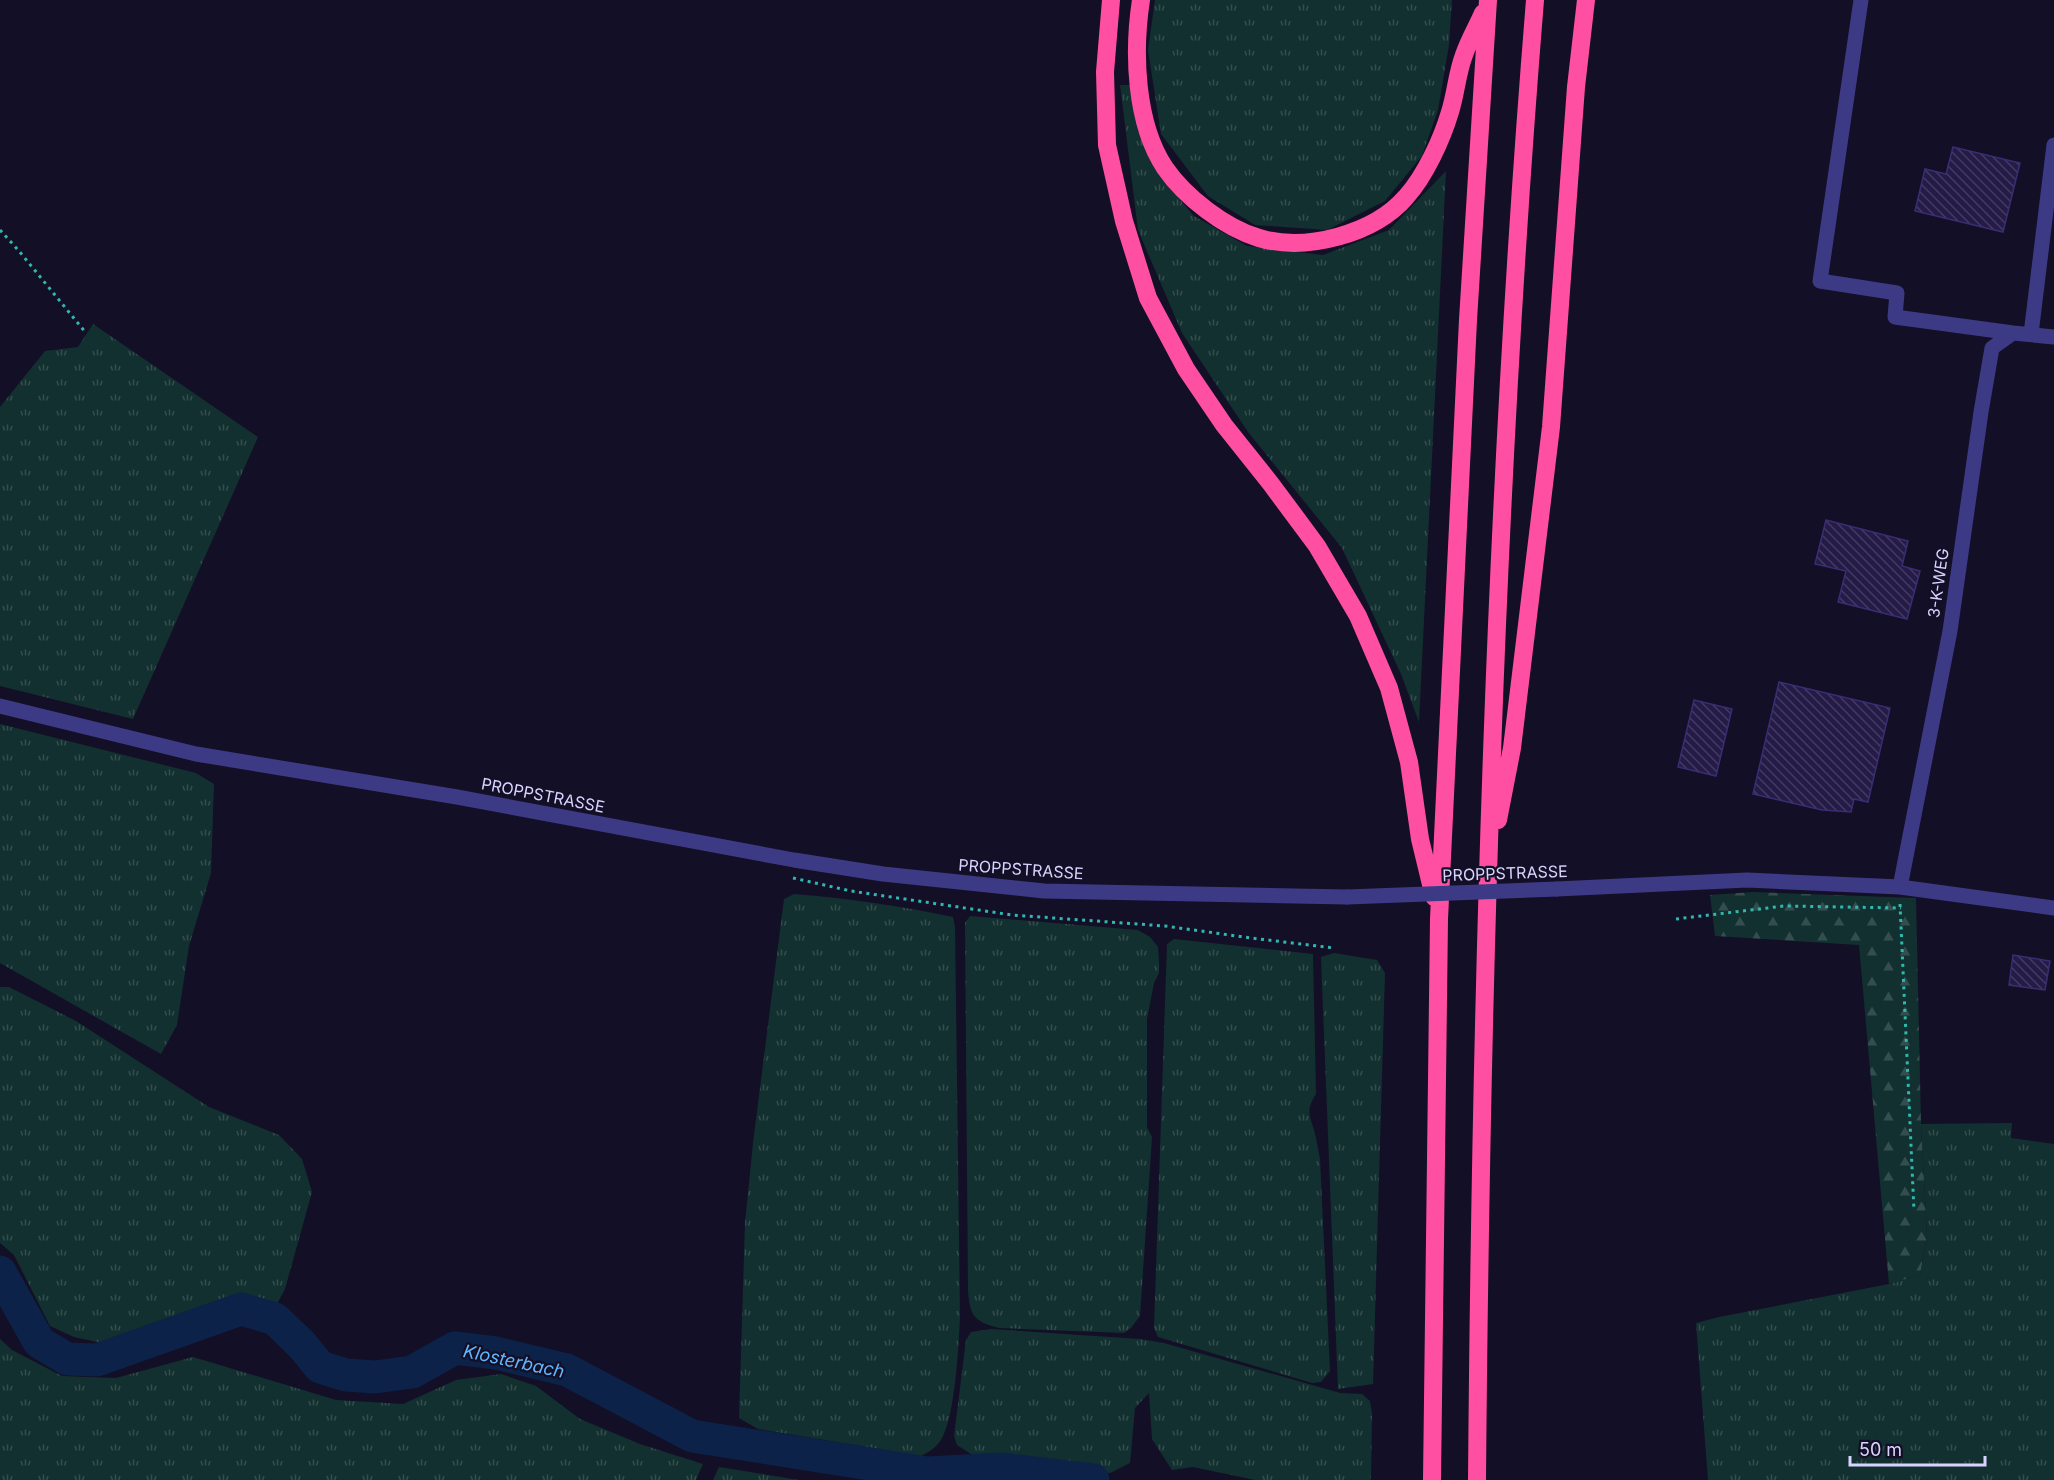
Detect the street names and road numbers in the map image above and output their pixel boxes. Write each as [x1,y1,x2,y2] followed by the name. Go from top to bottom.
[1923,547,1953,619] street label: 3-K-WEG
[480,773,606,817] street label: PROPPSTRASSE
[958,855,1084,883] street label: PROPPSTRASSE
[1442,861,1568,885] street label: PROPPSTRASSE

